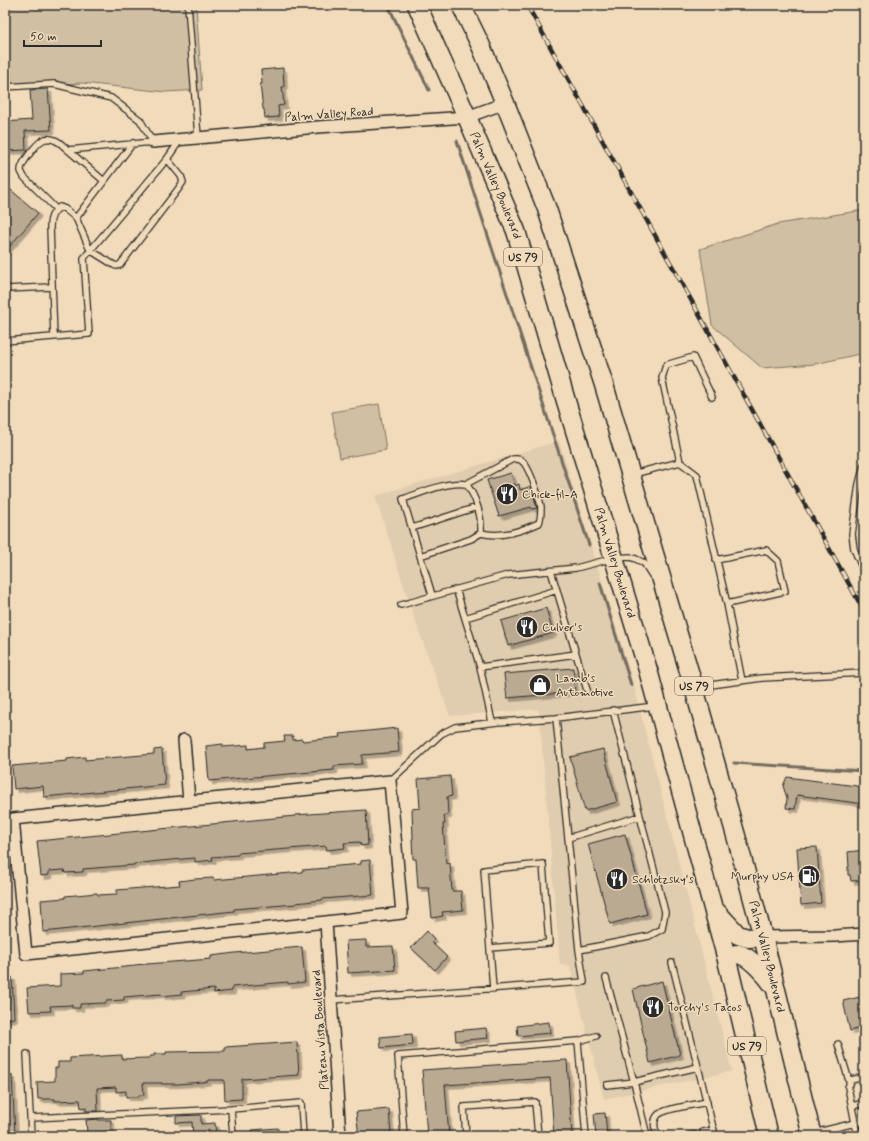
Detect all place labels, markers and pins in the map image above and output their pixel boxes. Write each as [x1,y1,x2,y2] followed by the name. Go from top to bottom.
[494,481,520,507] restaurant icon: Chick-fil-A
[522,487,578,503] place label: Chick-fil-A
[514,614,540,640] restaurant icon: Culver's
[542,620,583,636] place label: Culver's
[556,671,614,701] place label: Lamb's Automotive
[527,672,553,698] shop icon: Lamb's Automotive
[796,863,822,889] fuel station icon: Murphy USA
[604,866,630,892] restaurant icon: Schlotzsky's
[731,869,794,885] place label: Murphy USA
[632,872,694,888] place label: Schlotzsky's
[640,994,666,1020] restaurant icon: Torchy's Tacos
[668,1000,742,1016] place label: Torchy's Tacos

